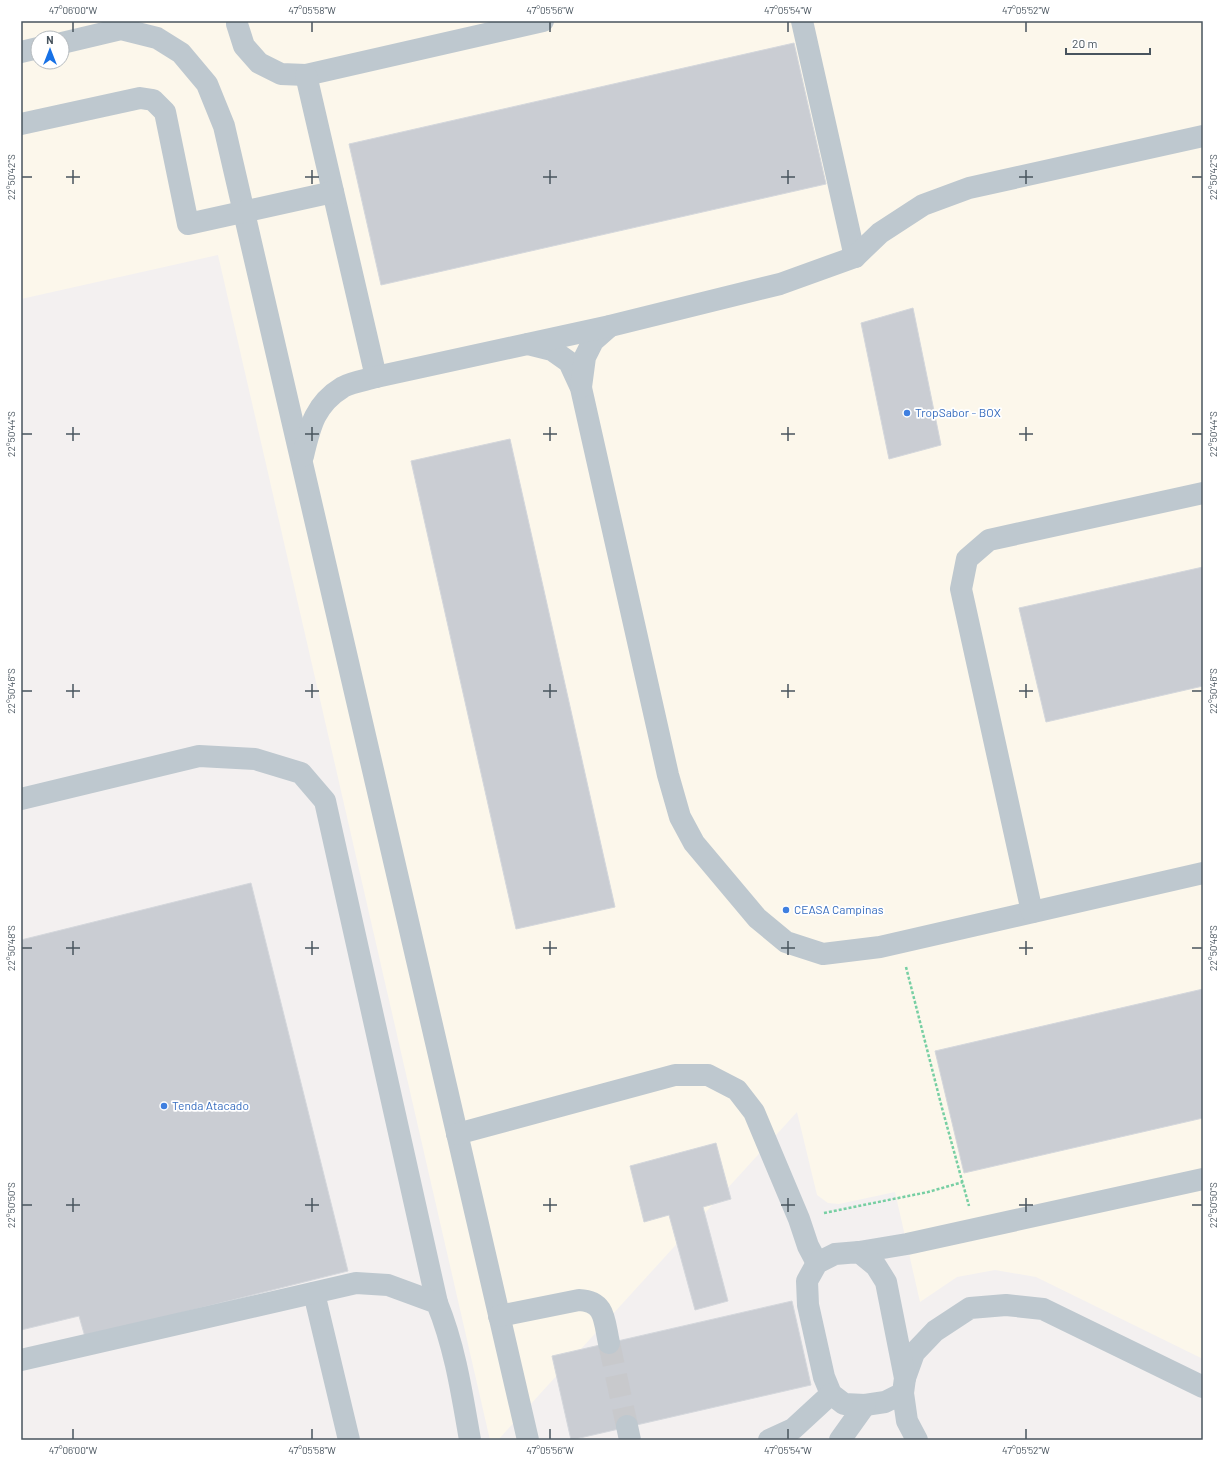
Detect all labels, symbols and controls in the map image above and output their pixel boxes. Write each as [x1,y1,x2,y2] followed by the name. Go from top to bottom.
[49,4,98,16] text: 47°06'00"W
[288,4,336,16] text: 47°05'58"W
[526,4,574,16] text: 47°05'56"W
[764,4,812,16] text: 47°05'54"W
[1002,4,1050,16] text: 47°05'52"W
[30,30,70,70] north arrow
[1066,30,1150,56] scale bar
[46,33,54,46] text: N
[1072,36,1098,50] text: 20 m
[5,154,17,200] text: 22°50'42"S
[1207,154,1219,200] text: 22°50'42"S
[915,405,1001,419] place label: TropSabor - BOX
[902,408,912,418] marker: TropSabor - BOX
[5,411,17,457] text: 22°50'44"S
[1207,411,1219,457] text: 22°50'44"S
[5,668,17,714] text: 22°50'46"S
[1207,668,1219,714] text: 22°50'46"S
[794,902,884,916] place label: CEASA Campinas
[781,905,791,915] marker: CEASA Campinas
[5,925,17,971] text: 22°50'48"S
[1207,925,1219,971] text: 22°50'48"S
[172,1098,249,1112] place label: Tenda Atacado
[159,1101,169,1111] marker: Tenda Atacado
[5,1182,17,1228] text: 22°50'50"S
[1207,1182,1219,1228] text: 22°50'50"S
[49,1444,98,1456] text: 47°06'00"W
[288,1444,336,1456] text: 47°05'58"W
[526,1444,574,1456] text: 47°05'56"W
[764,1444,812,1456] text: 47°05'54"W
[1002,1444,1050,1456] text: 47°05'52"W

